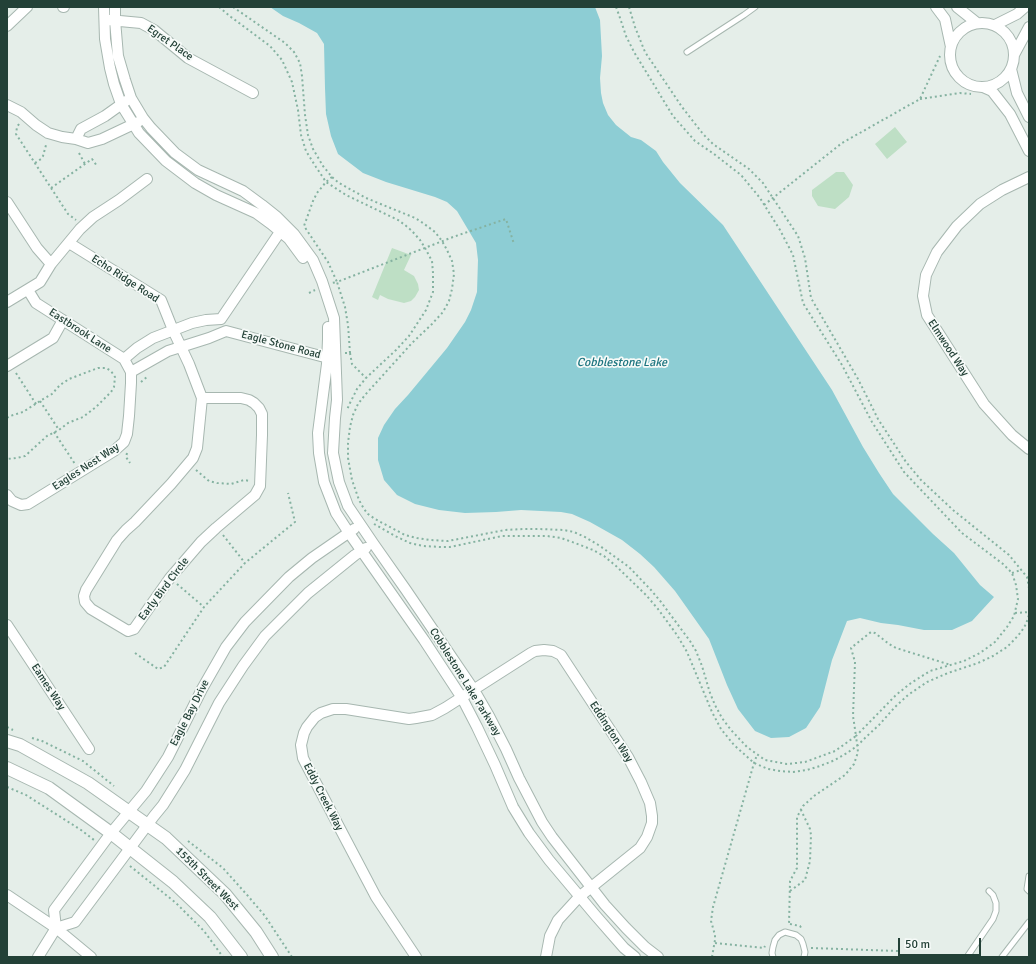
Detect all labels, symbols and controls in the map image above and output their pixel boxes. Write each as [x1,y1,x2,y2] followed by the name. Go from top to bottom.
[144,22,196,64] street label: Egret Place
[89,252,161,306] street label: Echo Ridge Road
[46,306,114,356] street label: Eastbrook Lane
[925,317,971,379] street label: Elmwood Way
[240,328,322,362] street label: Eagle Stone Road
[577,356,667,370] water label: Cobblestone Lake
[50,441,122,493] street label: Eagles Nest Way
[136,555,192,623] street label: Early Bird Circle
[426,626,504,738] street label: Cobblestone Lake Parkway
[28,661,68,713] street label: Eames Way
[168,678,212,748] street label: Eagle Bay Drive
[586,699,636,765] street label: Eddington Way
[300,761,346,833] street label: Eddy Creek Way
[173,845,241,913] street label: 155th Street West
[900,930,983,956] scale bar
[905,937,930,952] text: 50 m

